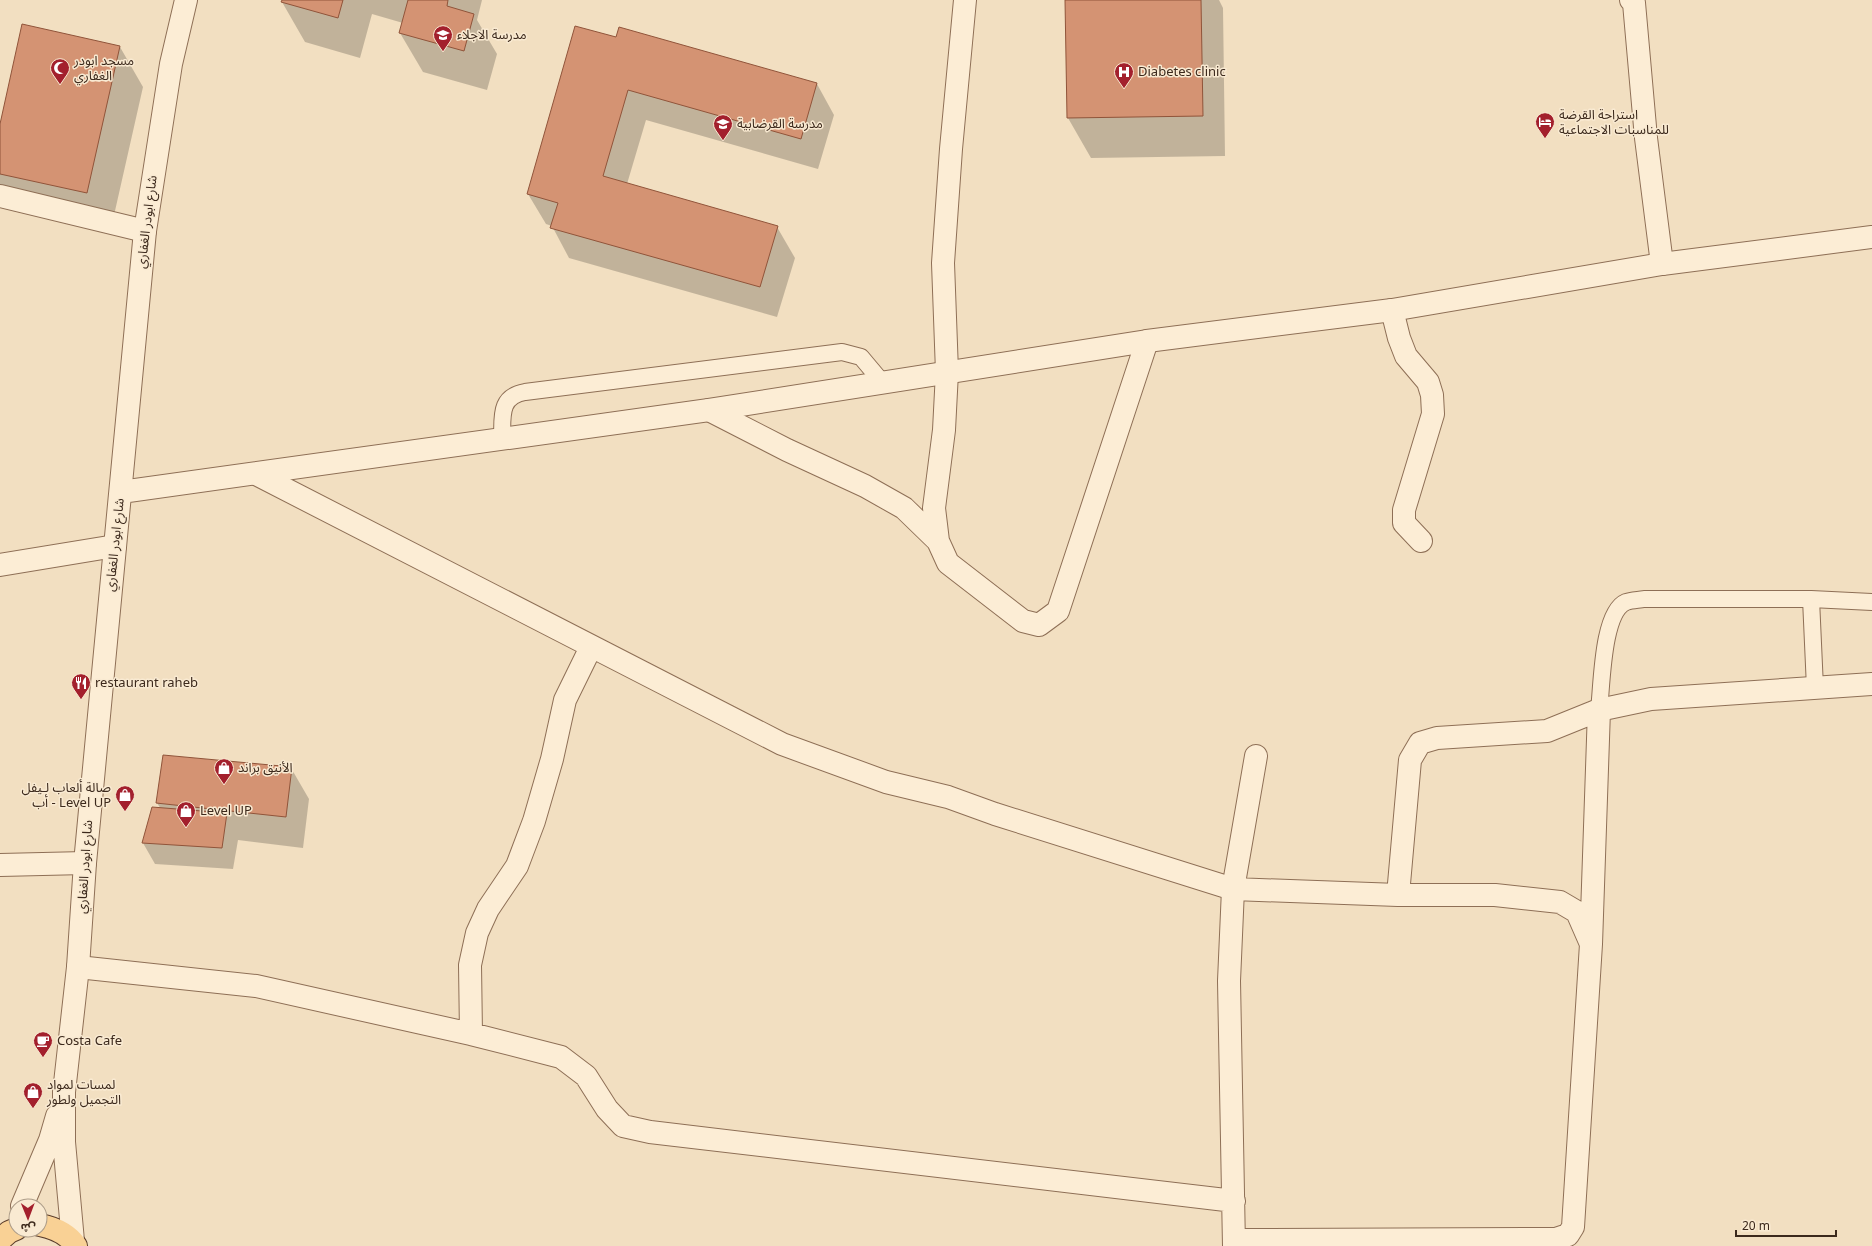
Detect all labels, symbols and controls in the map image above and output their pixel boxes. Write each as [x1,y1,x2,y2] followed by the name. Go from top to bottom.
[457,21,527,49] place label: مدرسة الاجلاء
[432,24,454,52] school or university icon: مدرسة الاجلاء
[73,47,134,90] place label: مسجد ابودر الغفاري
[49,57,71,85] mosque icon: مسجد ابودر الغفاري
[1138,58,1226,86] place label: Diabetes clinic
[1113,61,1135,89] hospital icon: Diabetes clinic
[1559,101,1669,144] place label: استراحة القرضة للمناسبات الاجتماعية
[737,110,823,138] place label: مدرسة القرضابية
[1534,111,1556,139] hotel icon: استراحة القرضة للمناسبات الاجتماعية
[712,113,734,141] school or university icon: مدرسة القرضابية
[127,174,167,270] street label: شارع ابودر الغفاري
[96,497,134,593] street label: شارع ابودر الغفاري
[95,669,198,697] place label: restaurant raheb
[70,672,92,700] restaurant icon: restaurant raheb
[238,754,293,782] place label: الأنيق براند
[213,757,235,785] shop icon: الأنيق براند
[21,774,111,817] place label: صالة ألعاب لـيفل أب - Level UP
[114,784,136,812] shop icon: صالة ألعاب لـيفل أب - Level UP
[200,797,252,825] place label: Level UP
[175,800,197,828] shop icon: Level UP
[68,819,102,915] street label: شارع ابودر الغفاري
[57,1027,122,1055] place label: Costa Cafe
[32,1030,54,1058] cafe icon: Costa Cafe
[46,1071,121,1114] place label: لمسات لمواد التجميل ولطور
[22,1081,44,1109] shop icon: لمسات لمواد التجميل ولطور
[8,1198,48,1238] north arrow
[1736,1212,1836,1238] scale bar
[1742,1214,1770,1239] text: 20 m
[20,1216,36,1239] text: ش

